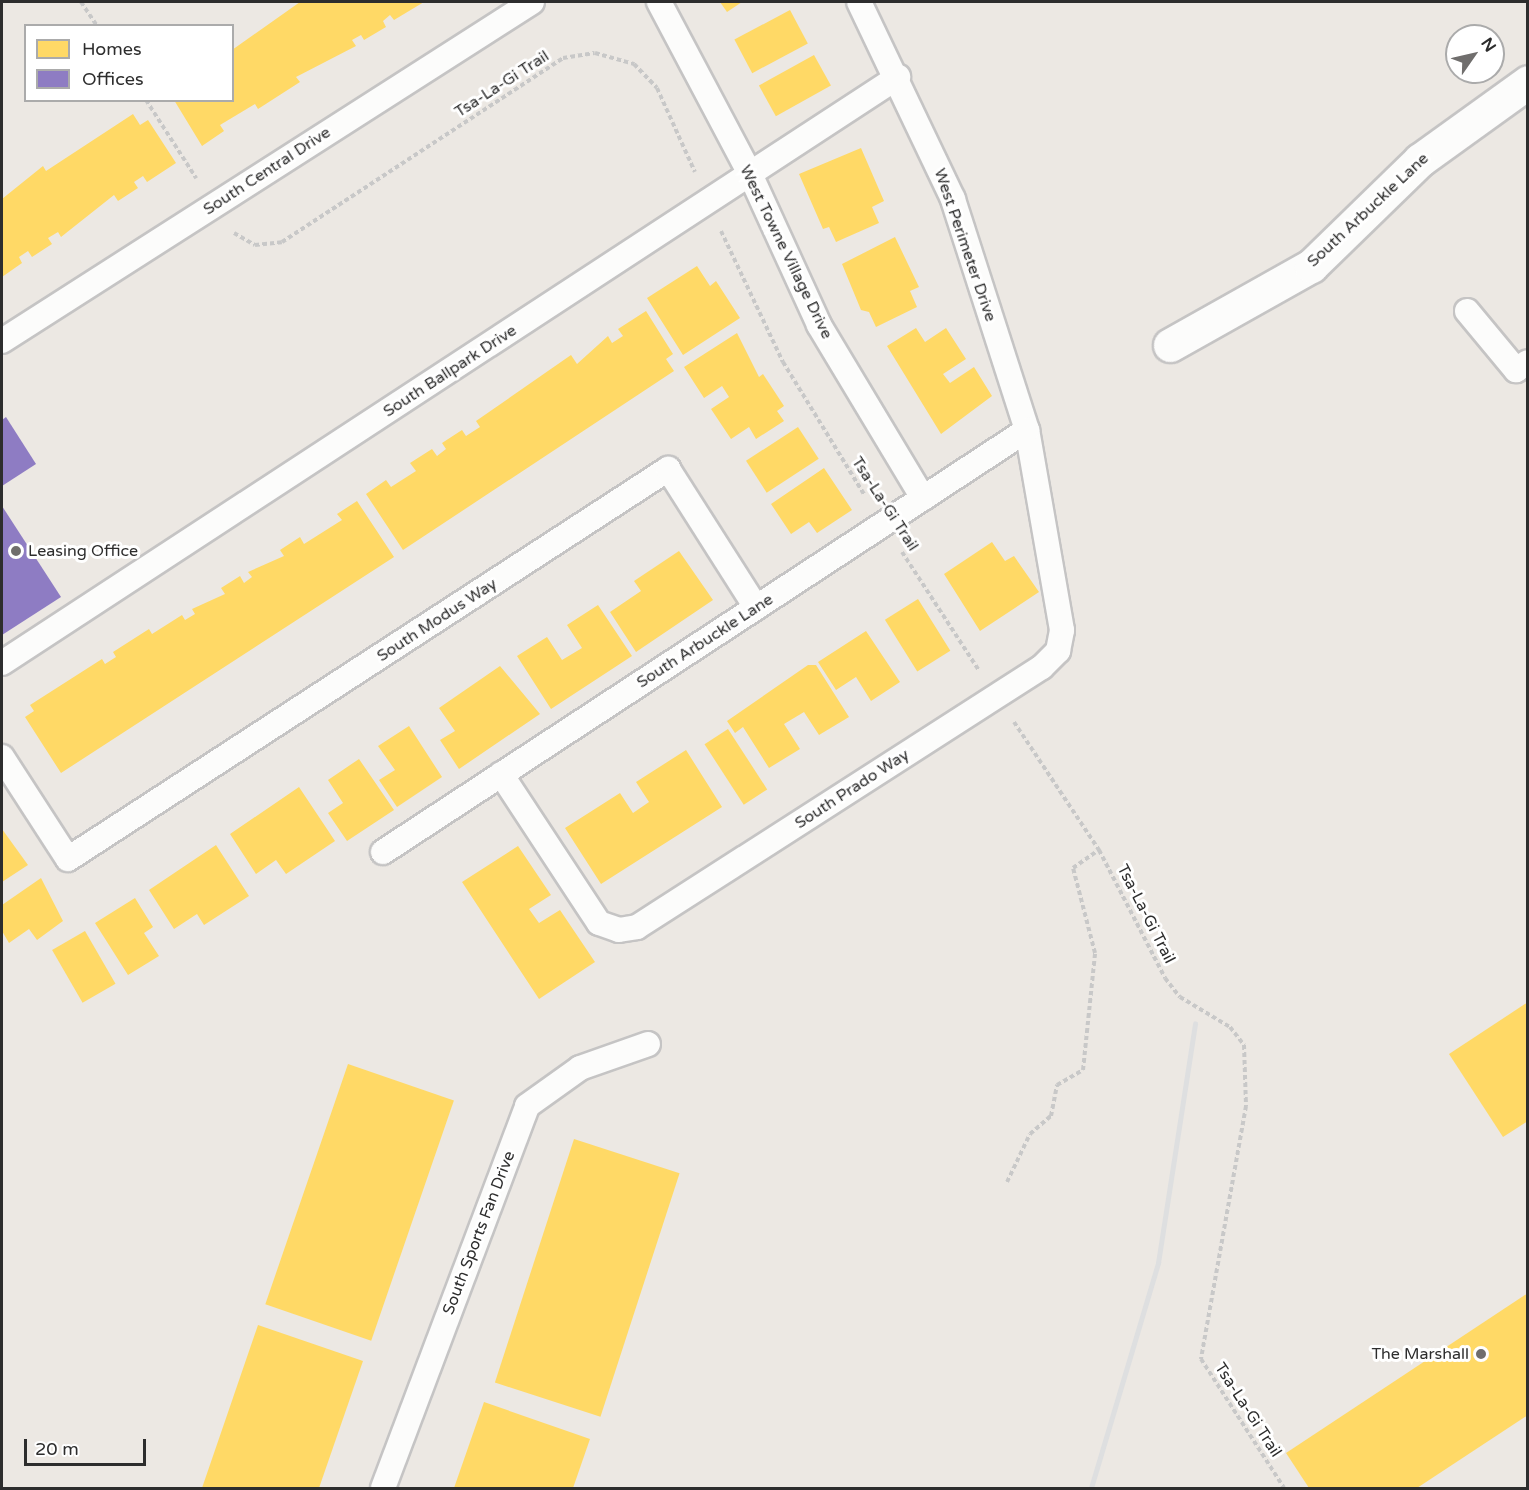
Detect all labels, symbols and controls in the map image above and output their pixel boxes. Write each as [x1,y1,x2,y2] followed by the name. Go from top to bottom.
[24,24,234,102] legend
[1445,24,1505,84] north arrow
[1476,34,1500,56] text: N
[82,38,142,60] text: Homes
[451,46,553,122] street label: Tsa-La-Gi Trail
[82,68,144,90] text: Offices
[200,123,334,219] street label: South Central Drive
[1303,149,1433,271] street label: South Arbuckle Lane
[736,162,836,342] street label: West Towne Village Drive
[930,166,1000,324] street label: West Perimeter Drive
[380,321,520,421] street label: South Ballpark Drive
[847,453,923,555] street label: Tsa-La-Gi Trail
[28,541,138,561] place label: Leasing Office
[9,544,23,558] marker: Leasing Office
[374,574,500,666] street label: South Modus Way
[633,590,777,692] street label: South Arbuckle Lane
[791,745,913,833] street label: South Prado Way
[1113,861,1179,967] street label: Tsa-La-Gi Trail
[439,1148,519,1318] street label: South Sports Fan Drive
[1371,1344,1469,1364] place label: The Marshall
[1474,1347,1488,1361] marker: The Marshall
[1210,1359,1286,1461] street label: Tsa-La-Gi Trail
[27,1427,148,1465] scale bar
[35,1438,79,1460] text: 20 m

